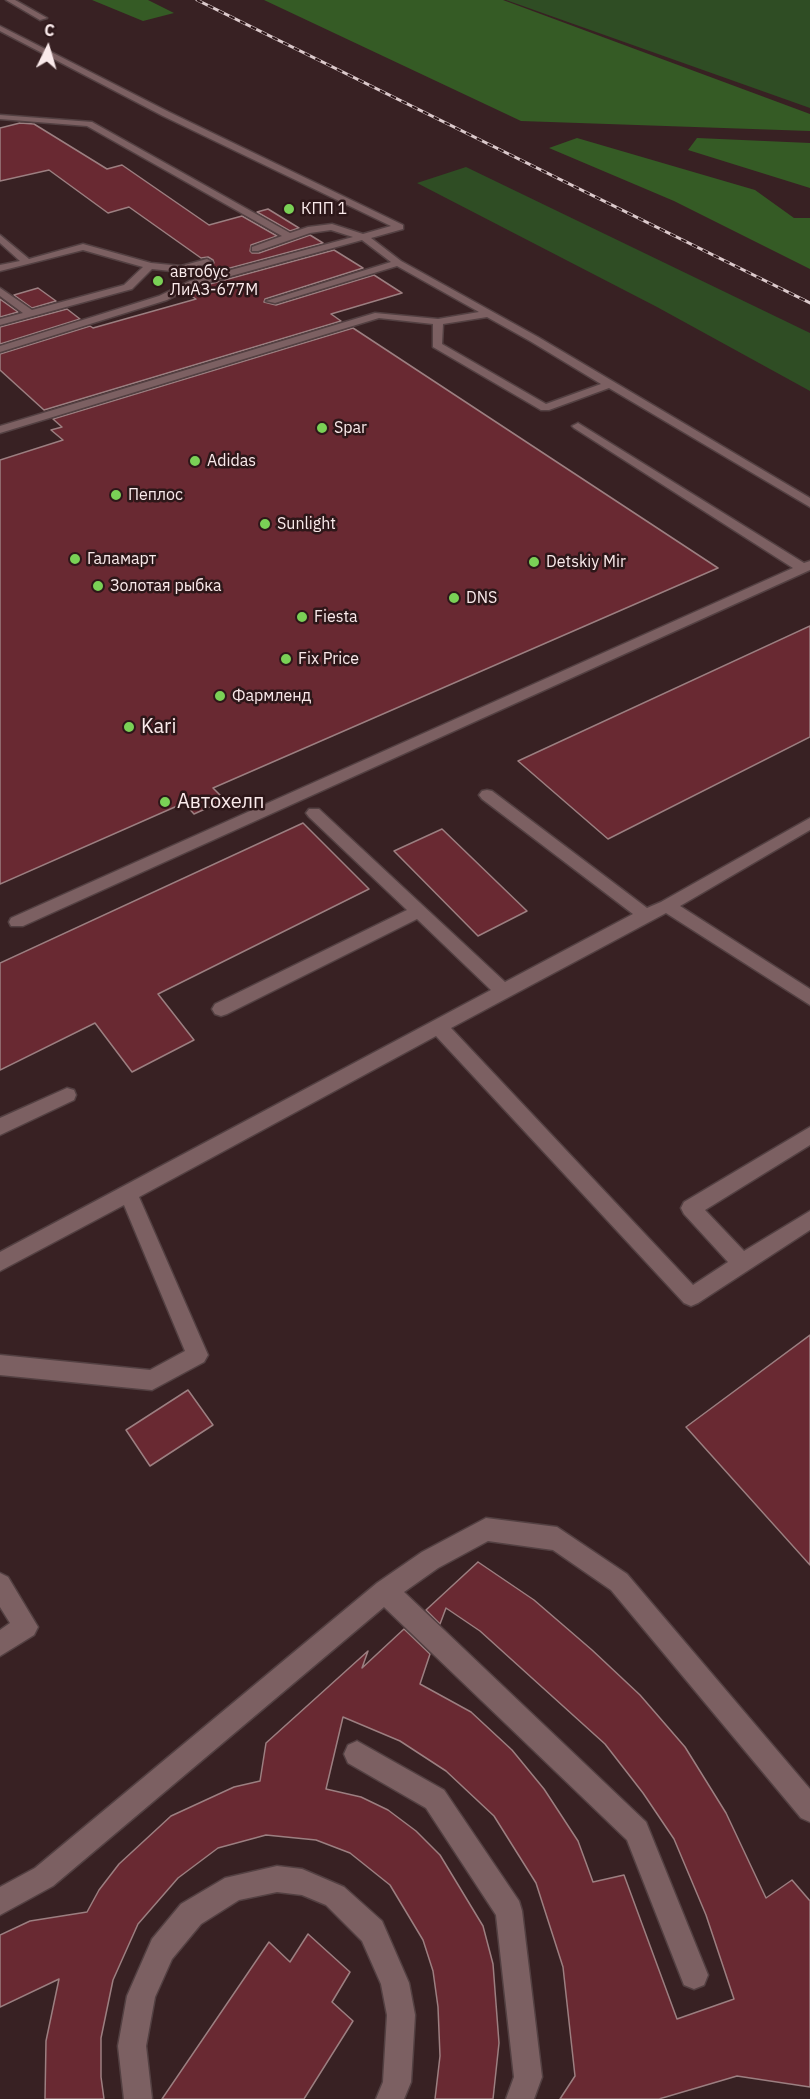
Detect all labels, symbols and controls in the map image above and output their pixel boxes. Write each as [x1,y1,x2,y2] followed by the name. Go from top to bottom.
[18,18,78,78] north arrow
[43,20,56,40] text: С
[301,199,347,219] place label: КПП 1
[282,202,296,216] marker: КПП 1
[170,262,258,300] place label: автобус ЛиАЗ-677М
[151,274,165,288] marker: автобус ЛиАЗ-677М
[334,418,367,438] place label: Spar
[315,421,329,435] marker: Spar
[207,451,256,471] place label: Adidas
[188,454,202,468] marker: Adidas
[128,485,183,505] place label: Пеплос
[109,488,123,502] marker: Пеплос
[277,514,336,534] place label: Sunlight
[258,517,272,531] marker: Sunlight
[87,549,156,569] place label: Галамарт
[68,552,82,566] marker: Галамарт
[546,552,626,572] place label: Detskiy Mir
[527,555,541,569] marker: Detskiy Mir
[110,576,221,596] place label: Золотая рыбка
[91,579,105,593] marker: Золотая рыбка
[466,588,497,608] place label: DNS
[447,591,461,605] marker: DNS
[314,607,358,627] place label: Fiesta
[295,610,309,624] marker: Fiesta
[298,649,359,669] place label: Fix Price
[279,652,293,666] marker: Fix Price
[232,686,311,706] place label: Фармленд
[213,689,227,703] marker: Фармленд
[141,715,176,739] place label: Kari
[122,720,136,734] marker: Kari
[177,790,265,814] place label: Автохелп
[158,795,172,809] marker: Автохелп

